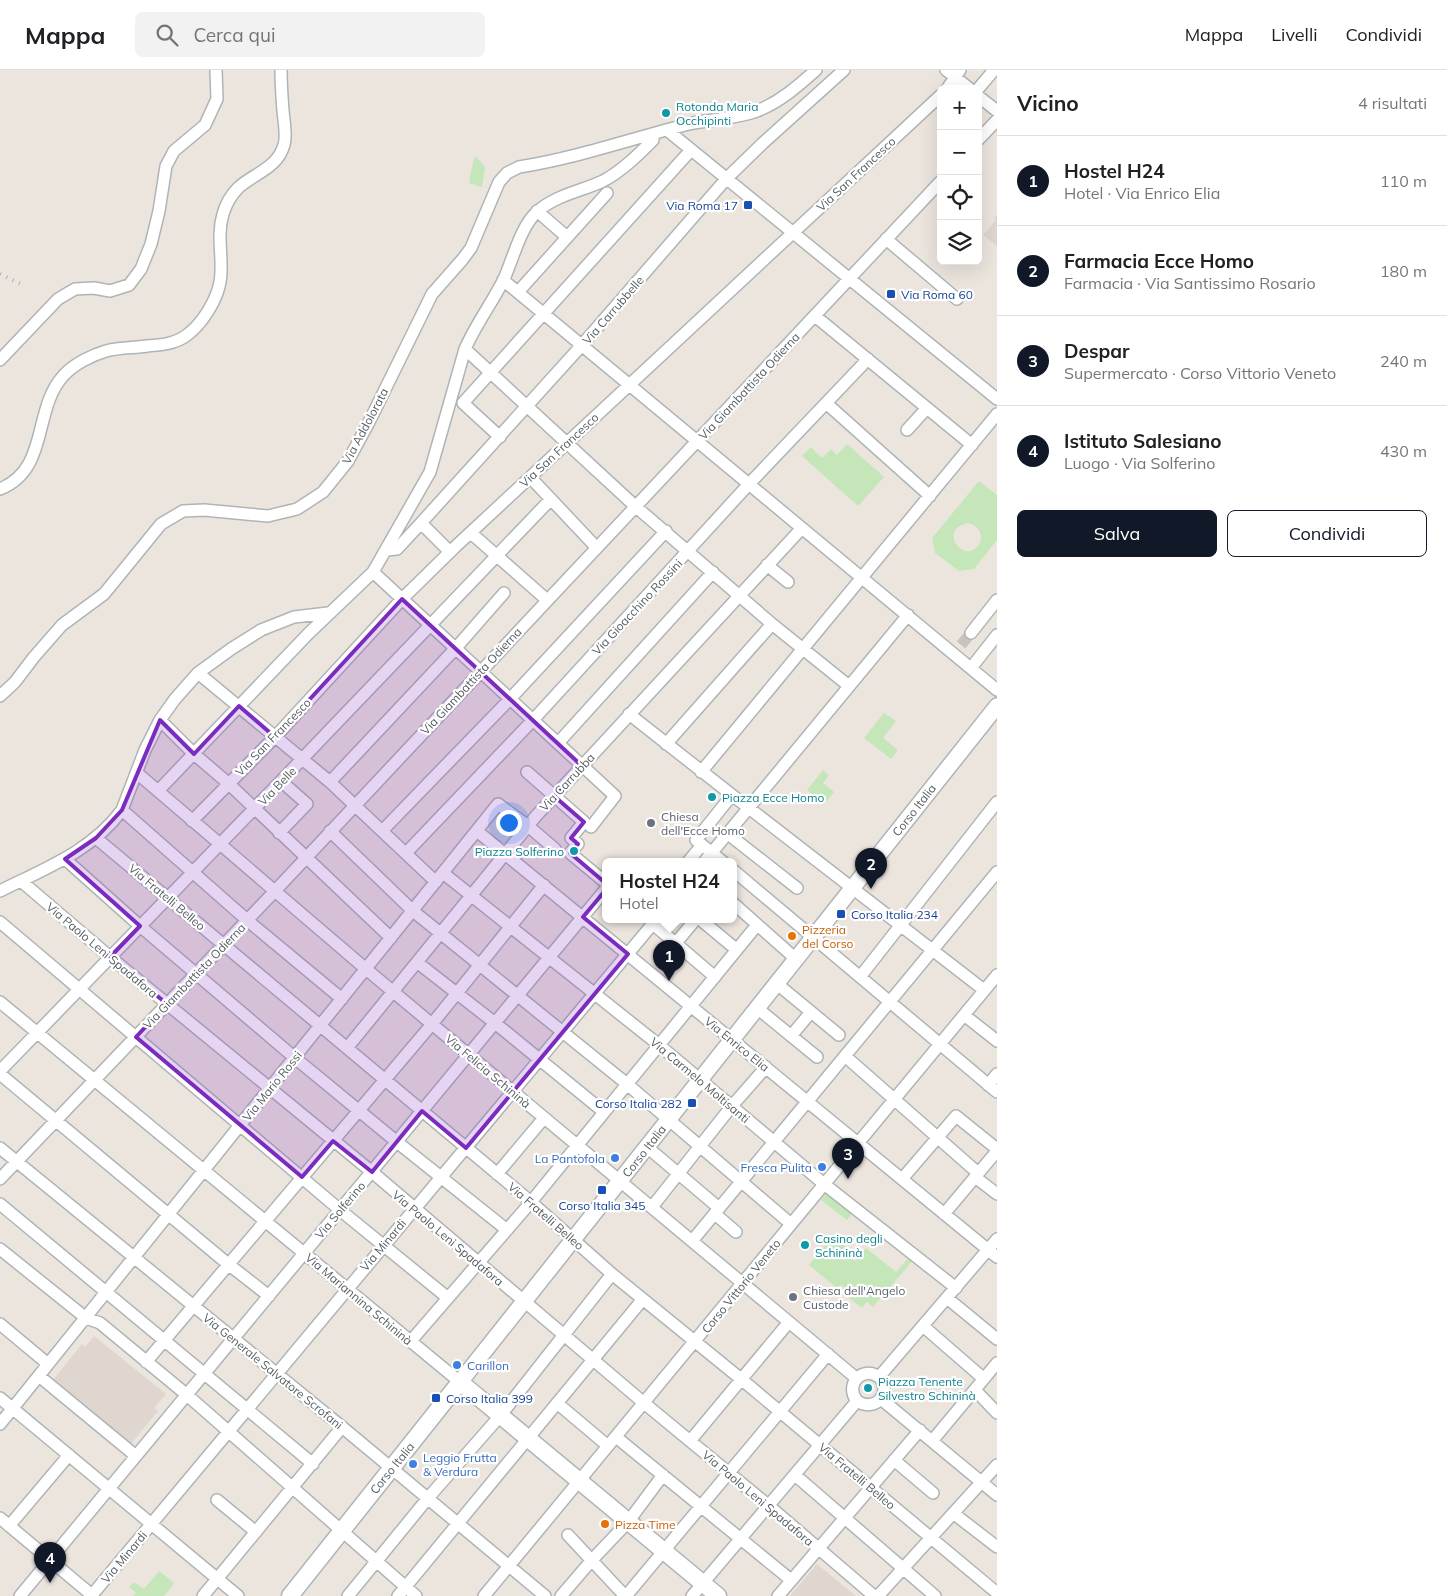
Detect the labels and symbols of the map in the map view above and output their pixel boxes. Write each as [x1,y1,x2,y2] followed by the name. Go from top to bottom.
[676,99,758,128] place label: Rotonda Maria Occhipinti
[660,107,672,119] marker: Rotonda Maria Occhipinti
[813,133,899,214] street label: Via San Francesco
[666,198,738,213] place label: Via Roma 17
[742,199,754,211] marker: Via Roma 17
[579,273,647,347] street label: Via Carrubbelle
[901,287,973,302] place label: Via Roma 60
[885,288,897,300] marker: Via Roma 60
[695,329,803,443] street label: Via Giambattista Odierna
[339,385,391,467] street label: Via Addolorata
[516,409,602,490] street label: Via San Francesco
[589,556,685,658] street label: Via Gioacchino Rossini
[417,624,525,738] street label: Via Giambattista Odierna
[232,695,314,779] street label: Via San Francesco
[536,750,598,814] street label: Via Carrubba
[255,763,299,809] street label: Via Belle
[889,781,939,839] street label: Corso Italia
[722,790,824,805] place label: Piazza Ecce Homo
[706,791,718,803] marker: Piazza Ecce Homo
[661,809,745,838] place label: Chiesa dell'Ecce Homo
[496,810,522,836] your location
[645,817,657,829] marker: Chiesa dell'Ecce Homo
[475,844,564,859] place label: Piazza Solferino
[568,845,580,857] marker: Piazza Solferino
[855,848,887,889] pin: 2
[125,860,209,934] street label: Via Fratelli Belleo
[43,899,161,1001] street label: Via Paolo Leni Spadafora
[851,907,938,922] place label: Corso Italia 234
[835,908,847,920] marker: Corso Italia 234
[140,920,248,1032] street label: Via Giambattista Odierna
[802,922,854,951] place label: Pizzeria del Corso
[786,930,798,942] marker: Pizzeria del Corso
[653,940,685,981] pin: 1
[702,1013,772,1075] street label: Via Enrico Elia
[442,1031,534,1111] street label: Via Felicia Schininà
[647,1034,753,1126] street label: Via Carmelo Moltisanti
[239,1048,305,1124] street label: Via Mario Rossi
[595,1096,682,1111] place label: Corso Italia 282
[686,1097,698,1109] marker: Corso Italia 282
[619,1122,669,1180] street label: Corso Italia
[832,1138,864,1179] pin: 3
[535,1151,605,1166] place label: La Pantofola
[609,1152,621,1164] marker: La Pantofola
[741,1160,812,1175] place label: Fresca Pulita
[816,1161,828,1173] marker: Fresca Pulita
[312,1178,368,1242] street label: Via Solferino
[505,1179,587,1253] street label: Via Fratelli Belleo
[596,1184,608,1196] marker: Corso Italia 345
[389,1187,507,1289] street label: Via Paolo Leni Spadafora
[558,1198,646,1213] place label: Corso Italia 345
[357,1216,409,1274] street label: Via Minardi
[815,1231,883,1260] place label: Casino degli Schininà
[698,1236,784,1336] street label: Corso Vittorio Veneto
[799,1239,811,1251] marker: Casino degli Schininà
[302,1250,416,1348] street label: Via Mariannina Schininà
[803,1283,905,1312] place label: Chiesa dell'Angelo Custode
[787,1291,799,1303] marker: Chiesa dell'Angelo Custode
[200,1310,346,1432] street label: Via Generale Salvatore Scrofani
[467,1358,509,1373] place label: Carillon
[451,1359,463,1371] marker: Carillon
[878,1374,976,1403] place label: Piazza Tenente Silvestro Schininà
[862,1382,874,1394] marker: Piazza Tenente Silvestro Schininà
[446,1391,533,1406] place label: Corso Italia 399
[430,1392,442,1404] marker: Corso Italia 399
[367,1439,417,1497] street label: Corso Italia
[815,1439,899,1513] street label: Via Fratelli Belleo
[699,1447,817,1549] street label: Via Paolo Leni Spadafora
[423,1450,497,1479] place label: Leggio Frutta & Verdura
[407,1458,419,1470] marker: Leggio Frutta & Verdura
[615,1517,676,1532] place label: Pizza Time
[599,1518,611,1530] marker: Pizza Time
[98,1528,150,1586] street label: Via Minardi
[34,1542,66,1583] pin: 4

